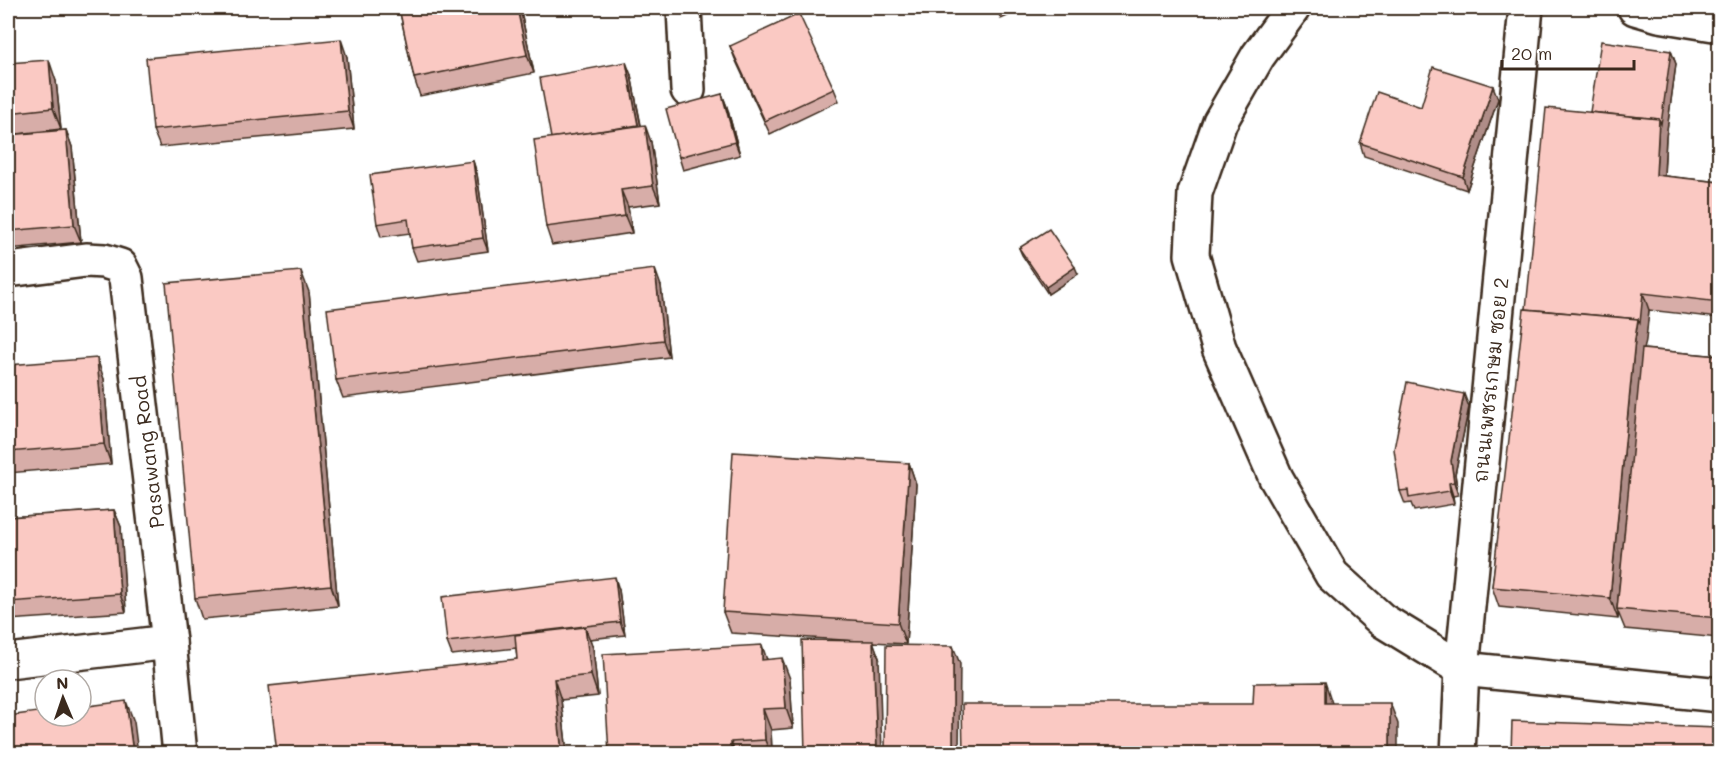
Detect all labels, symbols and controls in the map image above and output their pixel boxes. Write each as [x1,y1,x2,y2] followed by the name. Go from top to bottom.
[1502,33,1634,71] scale bar
[1511,41,1552,65] text: 20 m
[1466,276,1514,484] street label: ถนนเพชรเกษม ซอย 2
[125,374,169,530] street label: Pasawang Road
[33,668,93,728] north arrow
[56,672,69,693] text: N

